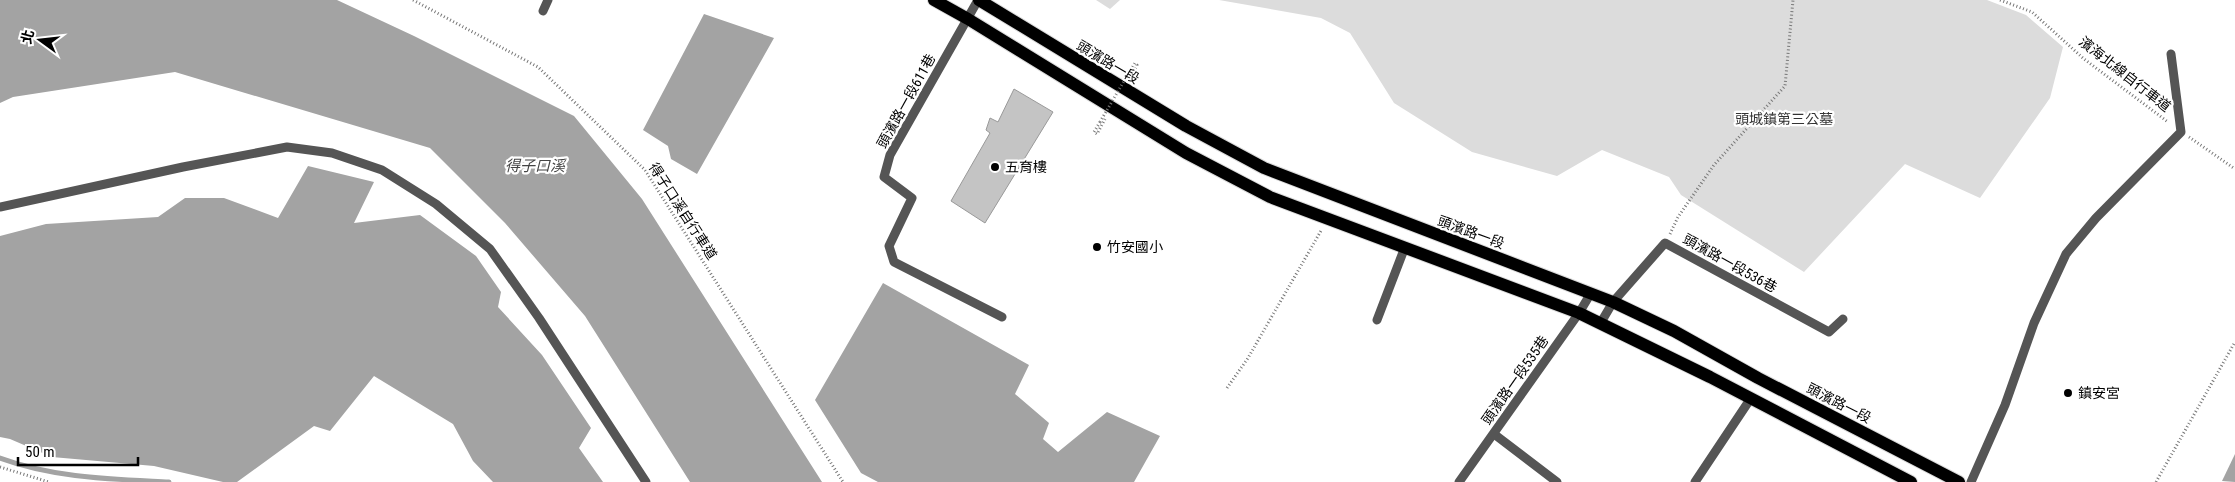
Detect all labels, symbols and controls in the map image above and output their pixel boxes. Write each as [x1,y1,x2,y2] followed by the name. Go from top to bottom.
[15,15,65,65] north arrow
[18,28,37,45] text: 北
[2076,33,2174,115] street label: 濱海北線自行車道
[1074,37,1142,87] street label: 頭濱路一段
[874,51,938,151] street label: 頭濱路一段611巷
[1735,111,1833,127] park label: 頭城鎮第三公墓
[505,157,567,175] water label: 得子口溪
[1005,159,1047,175] place label: 五育樓
[646,160,720,262] street label: 得子口溪自行車道
[989,161,1001,173] marker: 五育樓
[1435,213,1507,251] street label: 頭濱路一段
[1680,231,1780,295] street label: 頭濱路一段536巷
[1107,239,1163,255] place label: 竹安國小
[1091,241,1103,253] marker: 竹安國小
[1478,333,1552,427] street label: 頭濱路一段535巷
[1804,380,1874,426] street label: 頭濱路一段
[2078,385,2120,401] place label: 鎮安宮
[2062,387,2074,399] marker: 鎮安宮
[18,434,138,466] scale bar
[25,443,55,461] text: 50 m

